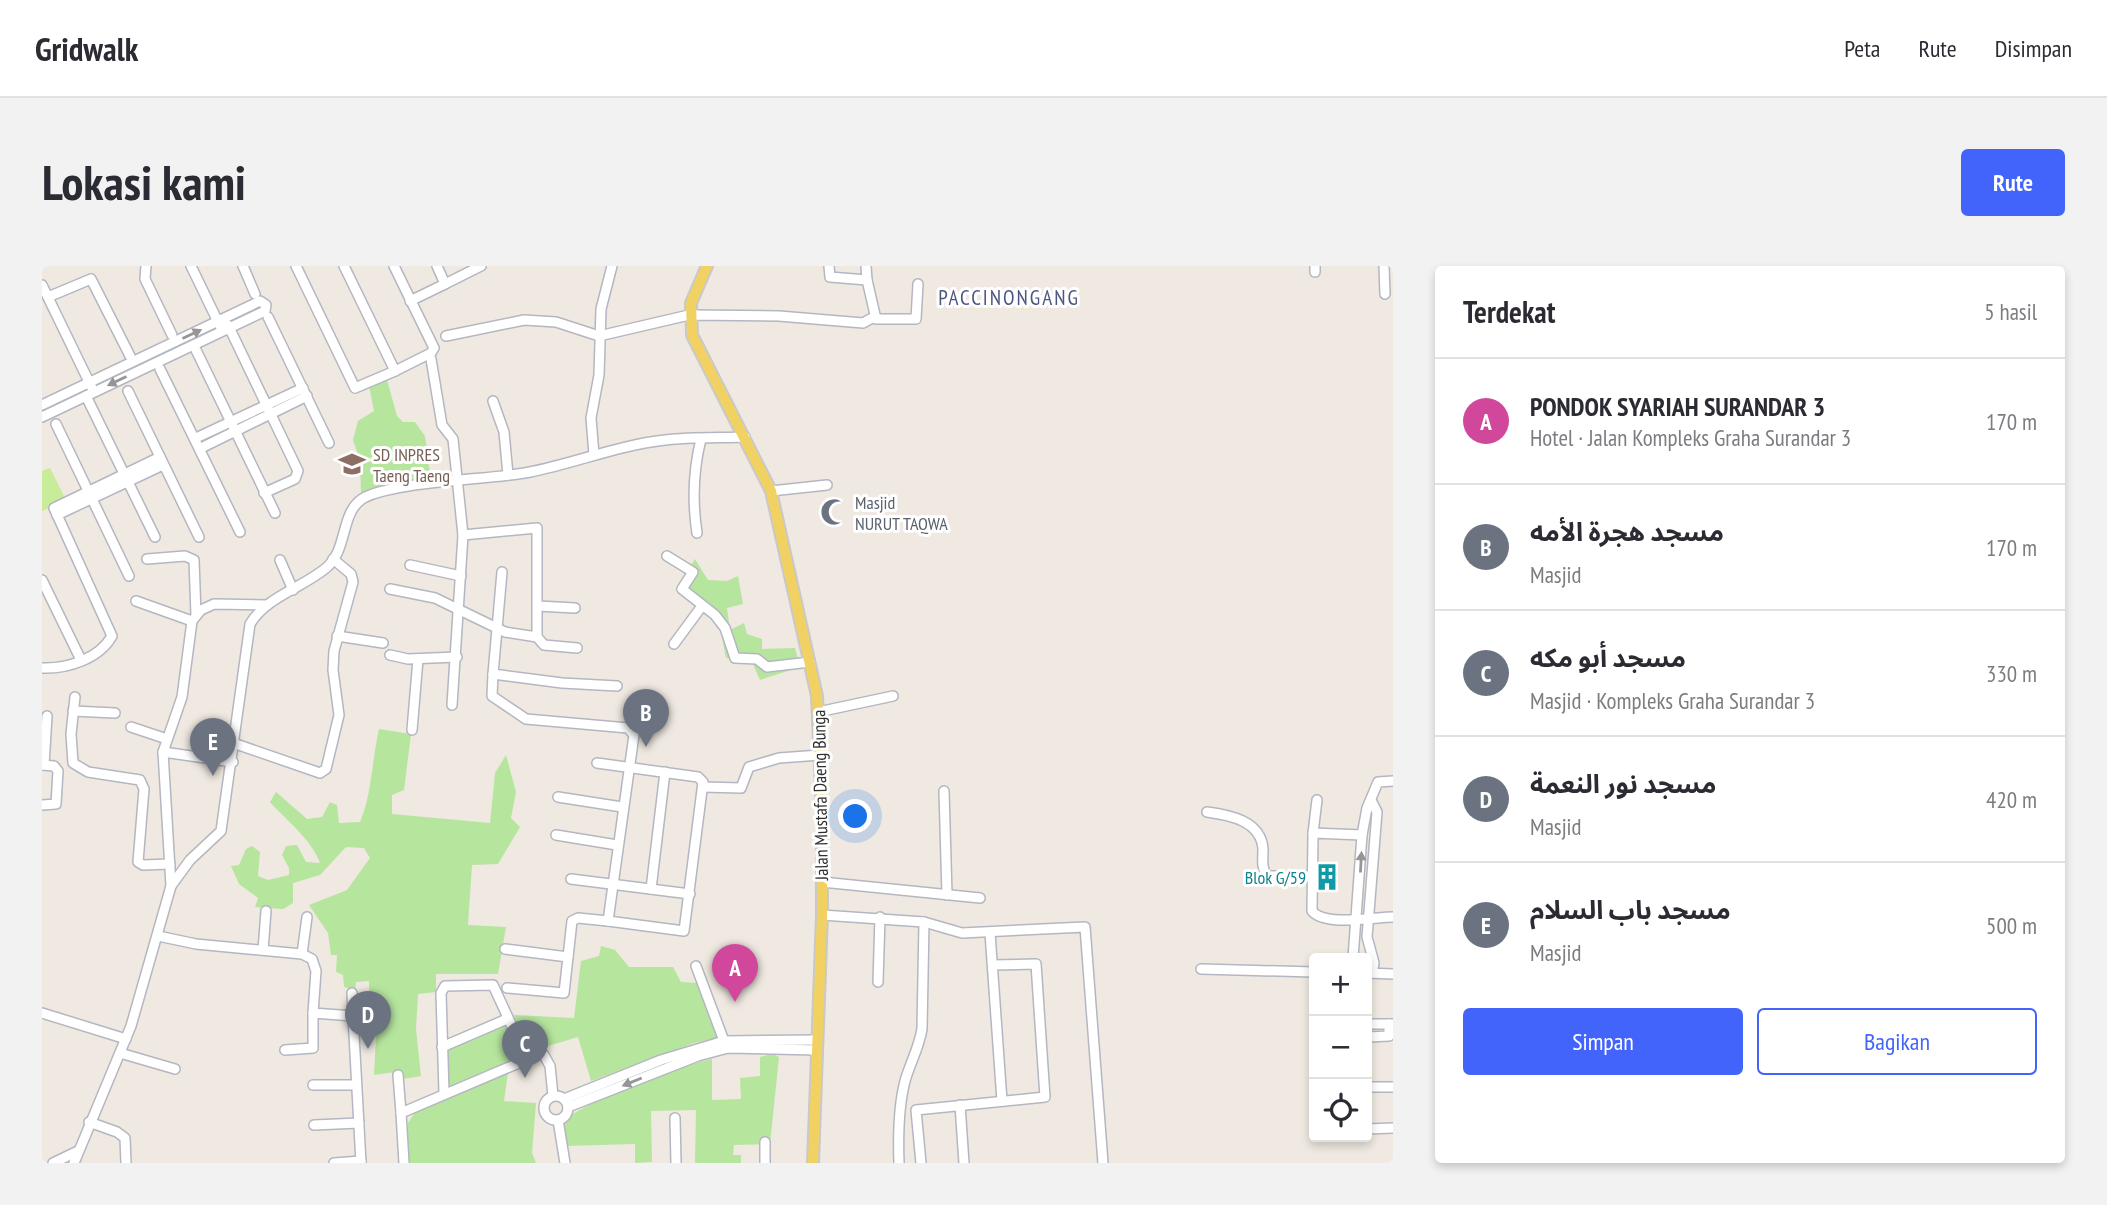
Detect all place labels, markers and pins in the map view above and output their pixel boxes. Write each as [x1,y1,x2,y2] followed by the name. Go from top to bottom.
[373,443,450,487] place label: SD INPRES Taeng Taeng
[337,449,367,479] school or university icon: SD INPRES Taeng Taeng
[855,491,948,535] place label: Masjid NURUT TAQWA
[819,497,849,527] mosque icon: Masjid NURUT TAQWA
[623,689,669,747] pin: B
[190,718,236,776] pin: E
[1312,862,1342,892] building icon: Blok G/59
[1245,866,1306,889] place label: Blok G/59
[712,944,758,1002] pin: A
[345,991,391,1049] pin: D
[502,1020,548,1078] pin: C

